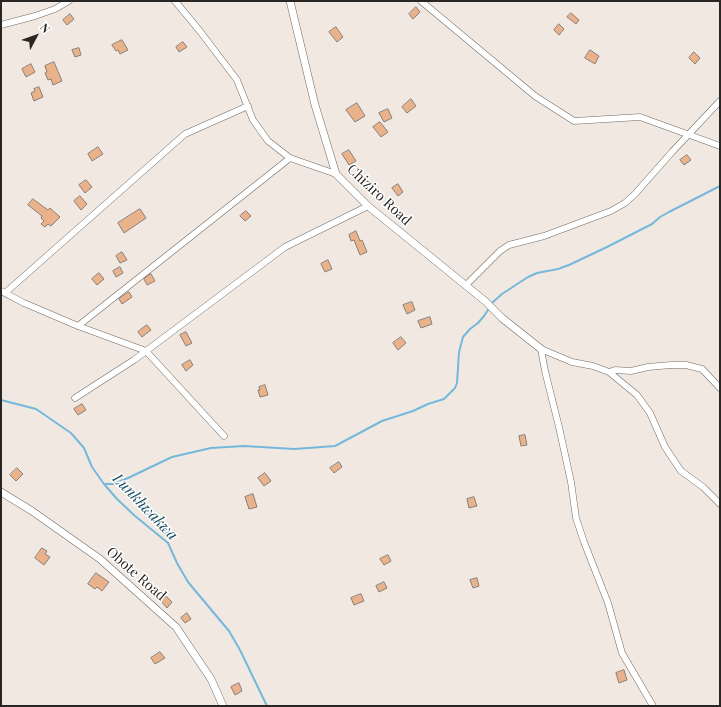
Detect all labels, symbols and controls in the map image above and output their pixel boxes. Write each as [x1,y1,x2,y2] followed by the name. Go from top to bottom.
[16,16,56,56] north arrow
[37,20,54,36] text: N
[343,161,415,229] street label: Chiziro Road
[109,470,181,544] water label: Lunkhwakwa
[103,544,169,604] street label: Obote Road

